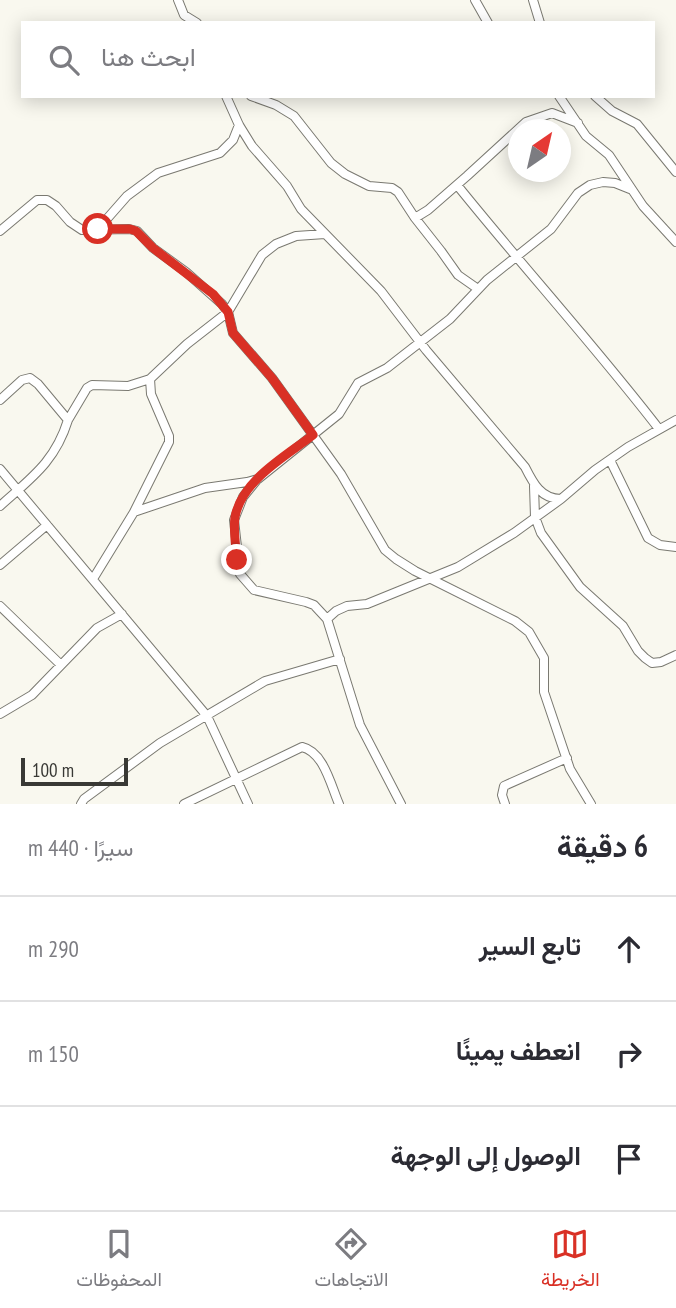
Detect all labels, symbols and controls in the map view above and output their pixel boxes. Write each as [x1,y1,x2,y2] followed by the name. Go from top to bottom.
[21,21,655,98] search box
[101,40,196,73] text: ابحث هنا
[45,41,83,79] icon: search
[508,119,571,182] north arrow
[82,213,113,244] route start
[221,544,252,575] route end
[21,755,128,787] scale bar
[32,758,74,782] text: 100 m
[557,826,648,865] text: 6 دقيقة
[28,833,134,862] text: سيرًا · 440 m
[479,929,581,962] text: تابع السير
[610,930,648,968] icon: ahead
[28,934,79,963] text: 290 m
[456,1034,581,1067] text: انعطف يمينًا
[610,1035,648,1073] icon: right
[28,1039,79,1068] text: 150 m
[391,1139,581,1172] text: الوصول إلى الوجهة
[610,1140,648,1178] icon: arrive
[76,1225,162,1296] tab: المحفوظات
[315,1225,388,1296] tab: الاتجاهات
[541,1225,600,1296] tab: الخريطة

